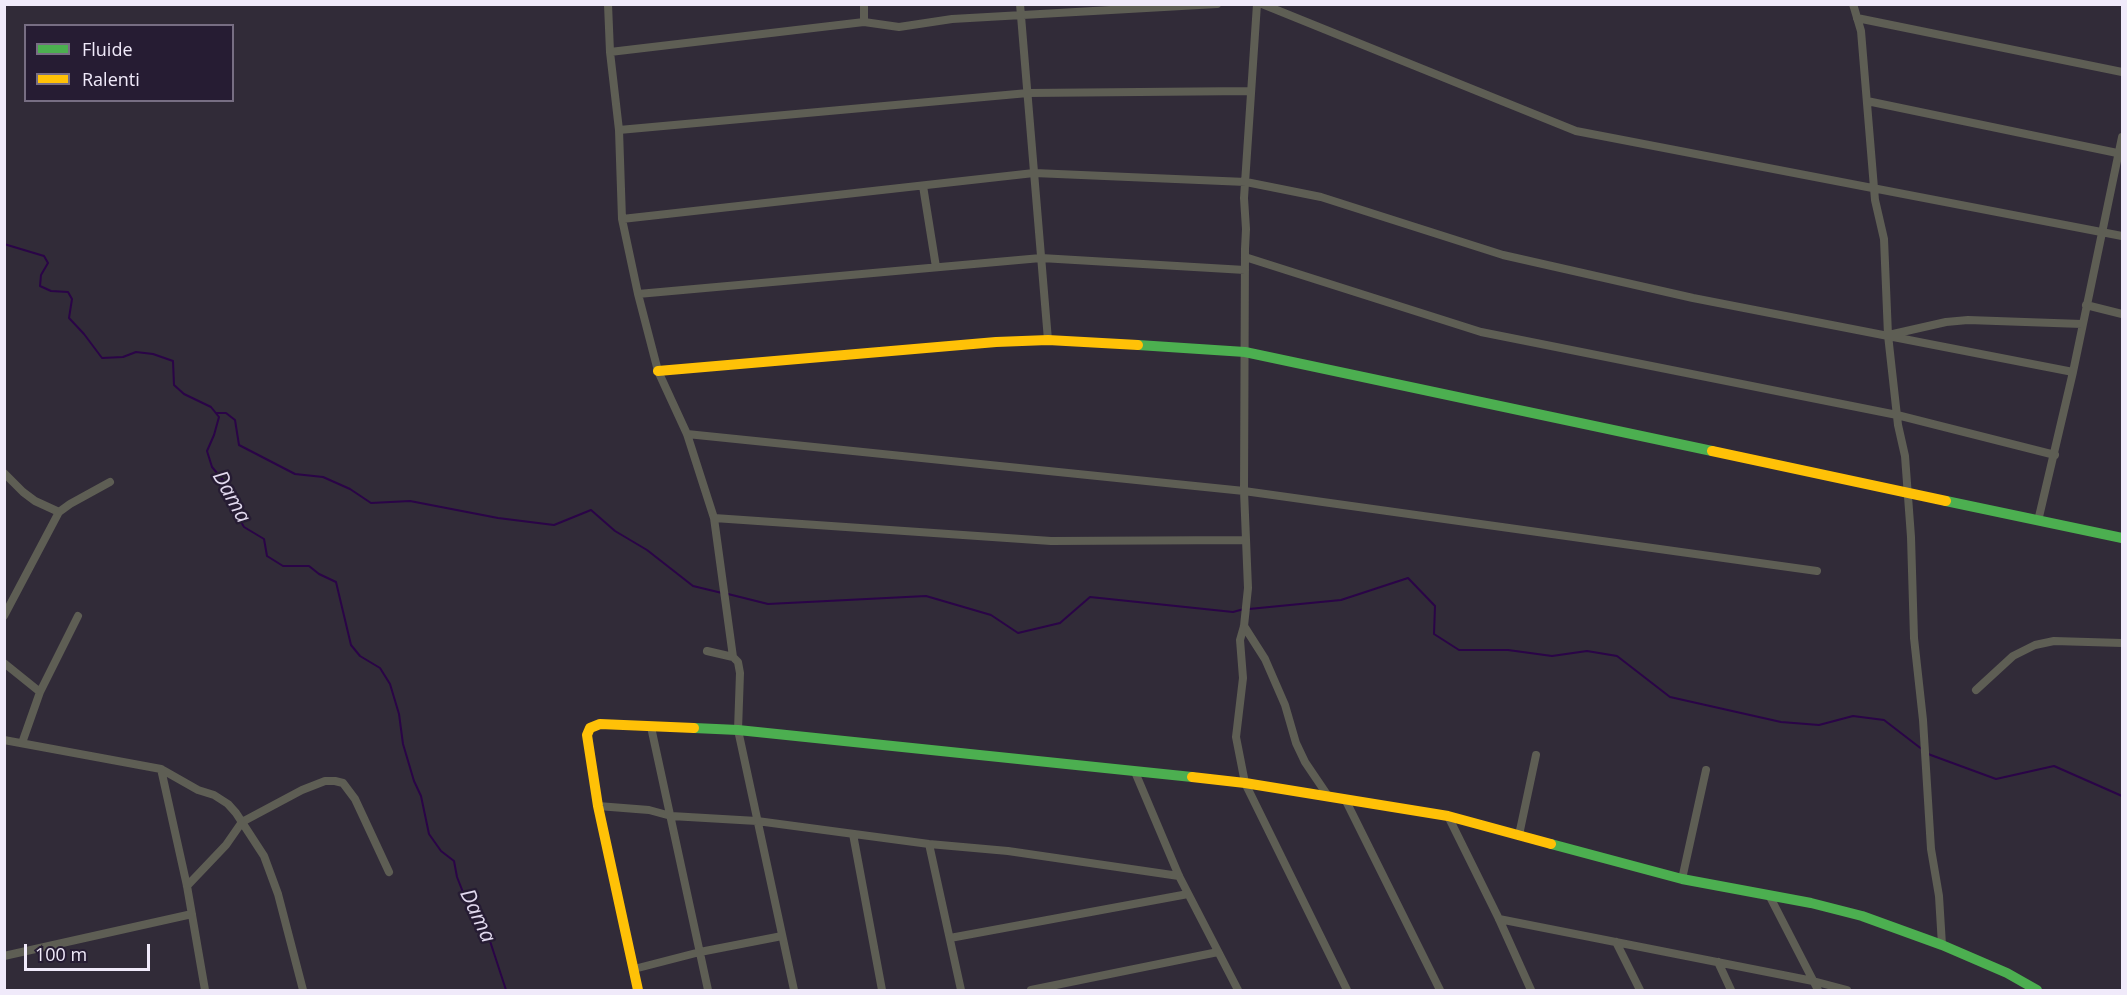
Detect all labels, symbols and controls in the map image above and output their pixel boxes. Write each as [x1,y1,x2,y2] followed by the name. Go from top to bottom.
[24,24,234,102] legend
[82,37,133,61] text: Fluide
[82,67,140,91] text: Ralenti
[206,466,256,528] water label: Dama
[454,885,500,947] water label: Dama
[27,932,153,970] scale bar
[35,942,87,966] text: 100 m

